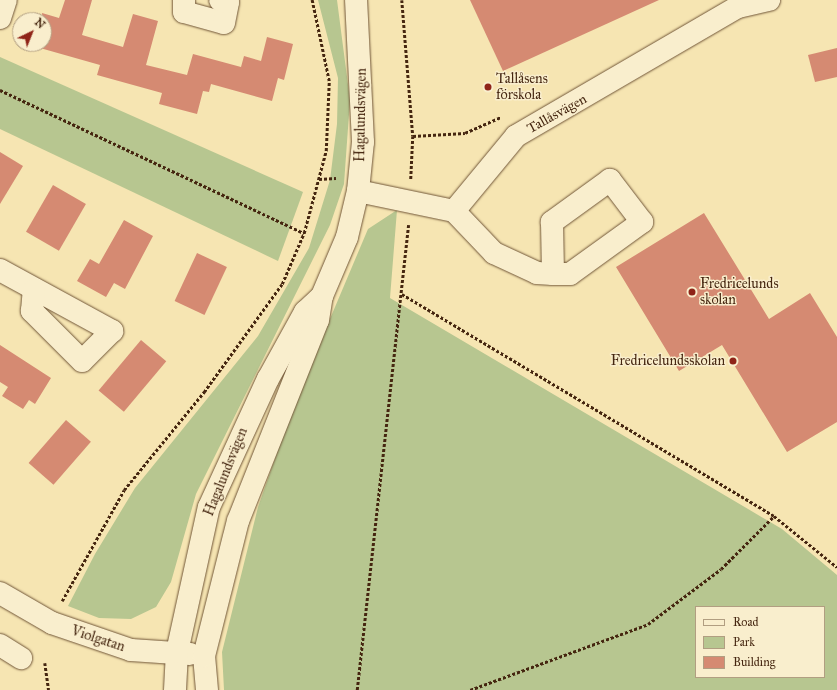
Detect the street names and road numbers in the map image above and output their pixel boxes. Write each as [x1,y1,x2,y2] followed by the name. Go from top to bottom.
[352,68,370,162] street label: Hagalundsvägen
[524,91,590,137] street label: Tallåsvägen
[201,425,251,519] street label: Hagalundsvägen
[69,622,127,656] street label: Violgatan

